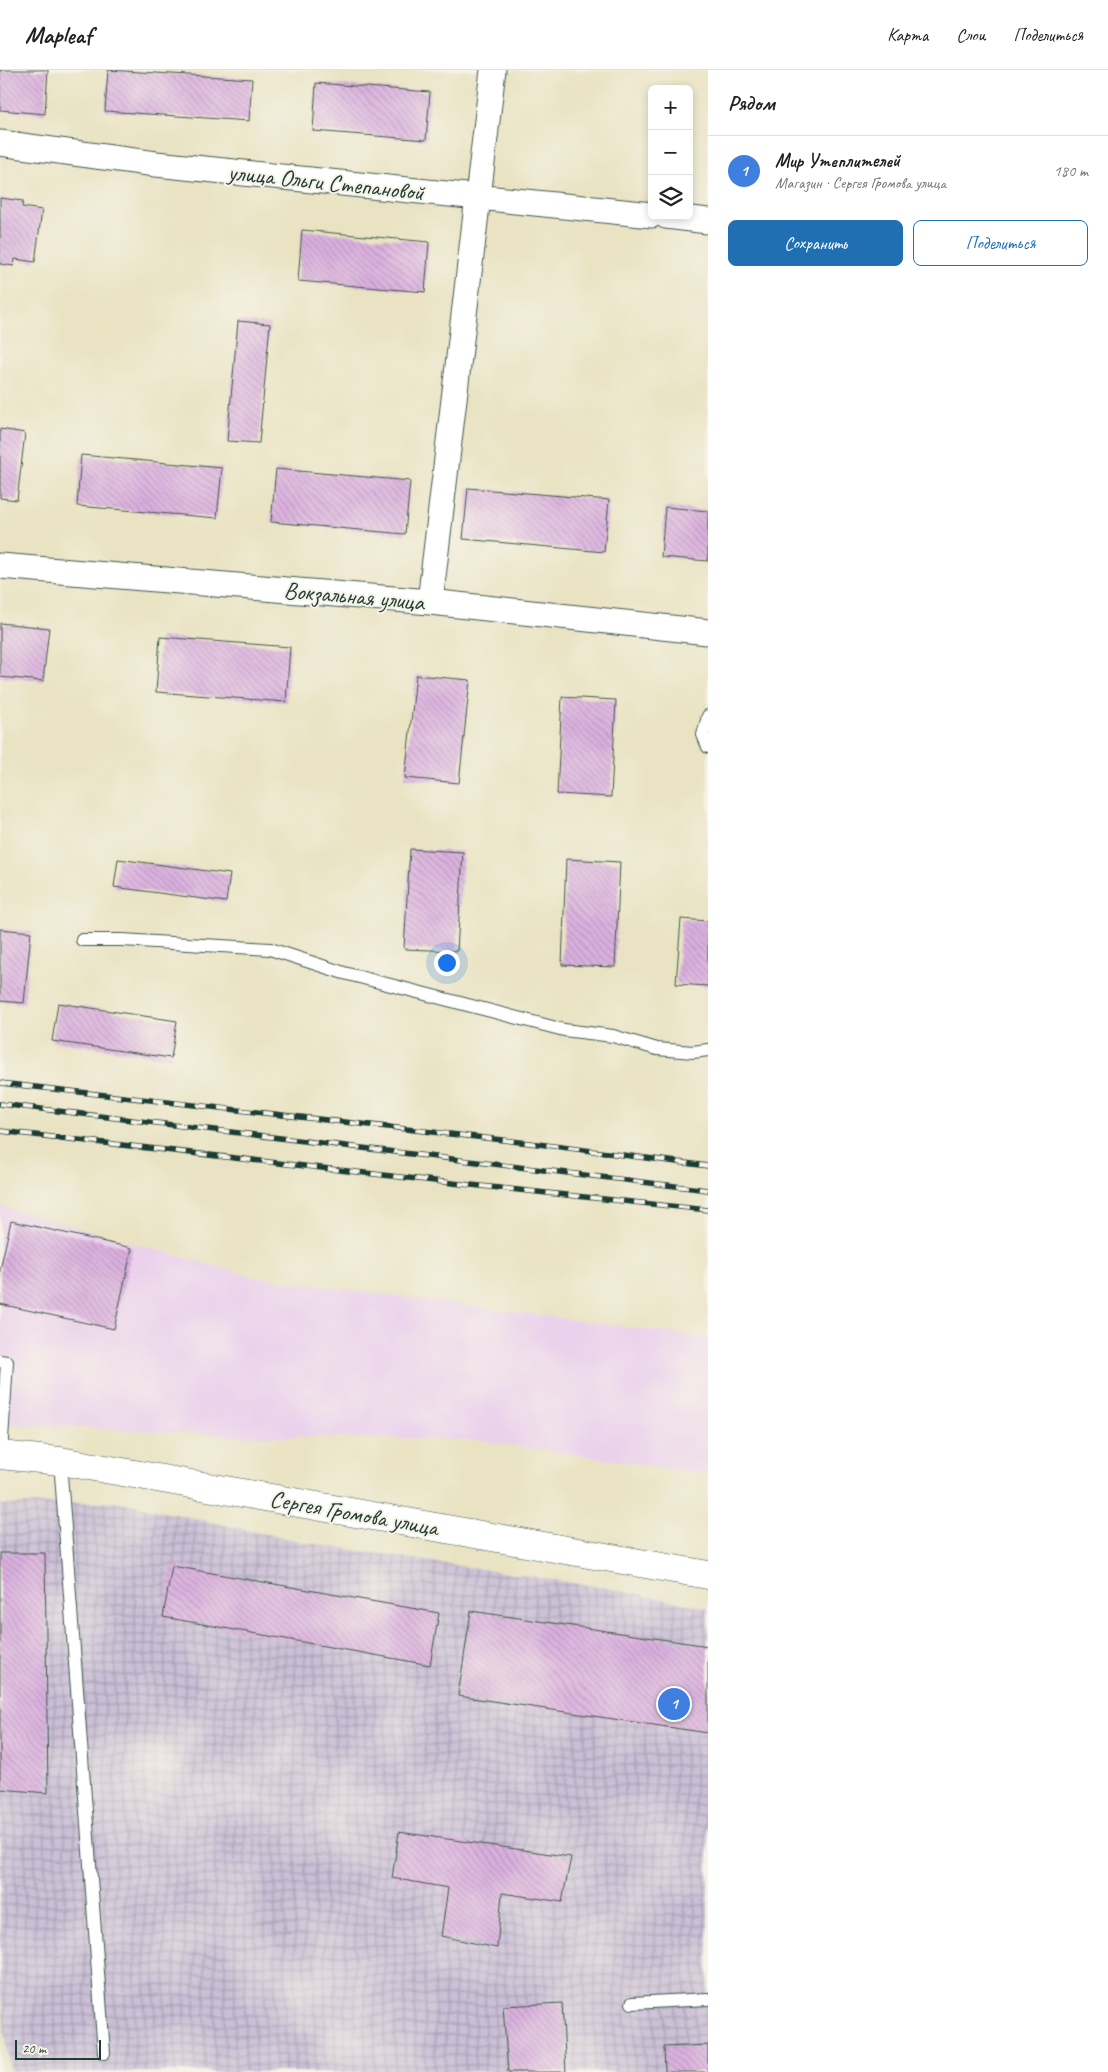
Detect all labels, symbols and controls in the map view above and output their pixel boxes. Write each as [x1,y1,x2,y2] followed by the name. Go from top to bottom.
[25,20,92,50] text: Mapleaf
[887,24,928,46] text: Карта
[956,24,985,46] text: Слои
[1013,24,1083,46] text: Поделиться
[648,85,693,220] map controls
[648,85,693,130] button: +
[728,90,775,116] text: Рядом
[648,130,693,175] button: −
[775,149,900,173] text: Мир Утеплителей
[225,157,427,207] street label: улица Ольги Степановой
[740,161,748,181] text: 1
[1054,161,1088,181] text: 180 m
[775,173,946,193] text: Магазин · Сергея Громова улица
[648,175,693,220] button: layers
[728,220,903,266] button: Сохранить
[913,220,1088,266] button: Поделиться
[283,575,427,617] street label: Вокзальная улица
[434,950,460,976] your location
[267,1483,443,1543] street label: Сергея Громова улица
[658,1685,690,1723] pin: 1
[15,2037,101,2060] scale bar
[22,2040,46,2057] text: 20 m

